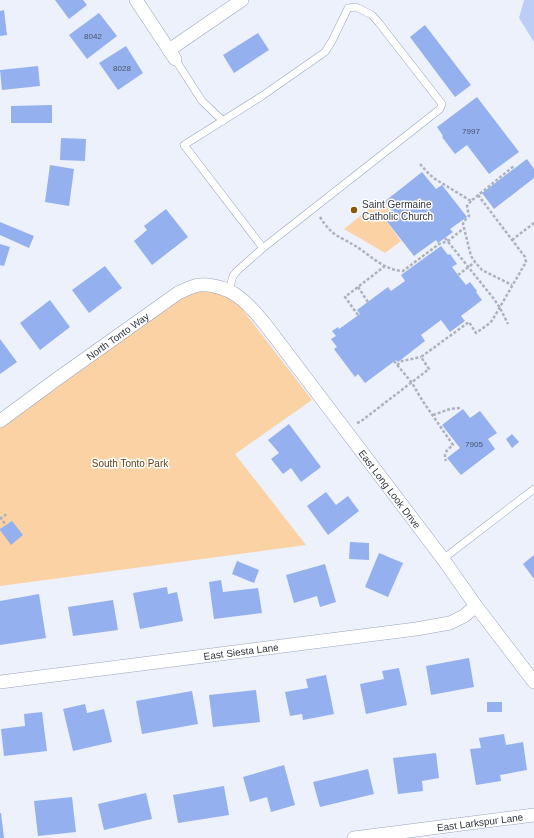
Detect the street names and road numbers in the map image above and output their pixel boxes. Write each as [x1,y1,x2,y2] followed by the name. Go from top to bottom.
[84,311,151,362] street label: North Tonto Way
[356,448,423,531] street label: East Long Look Drive
[203,641,280,662] street label: East Siesta Lane
[436,811,524,833] street label: East Larkspur Lane

